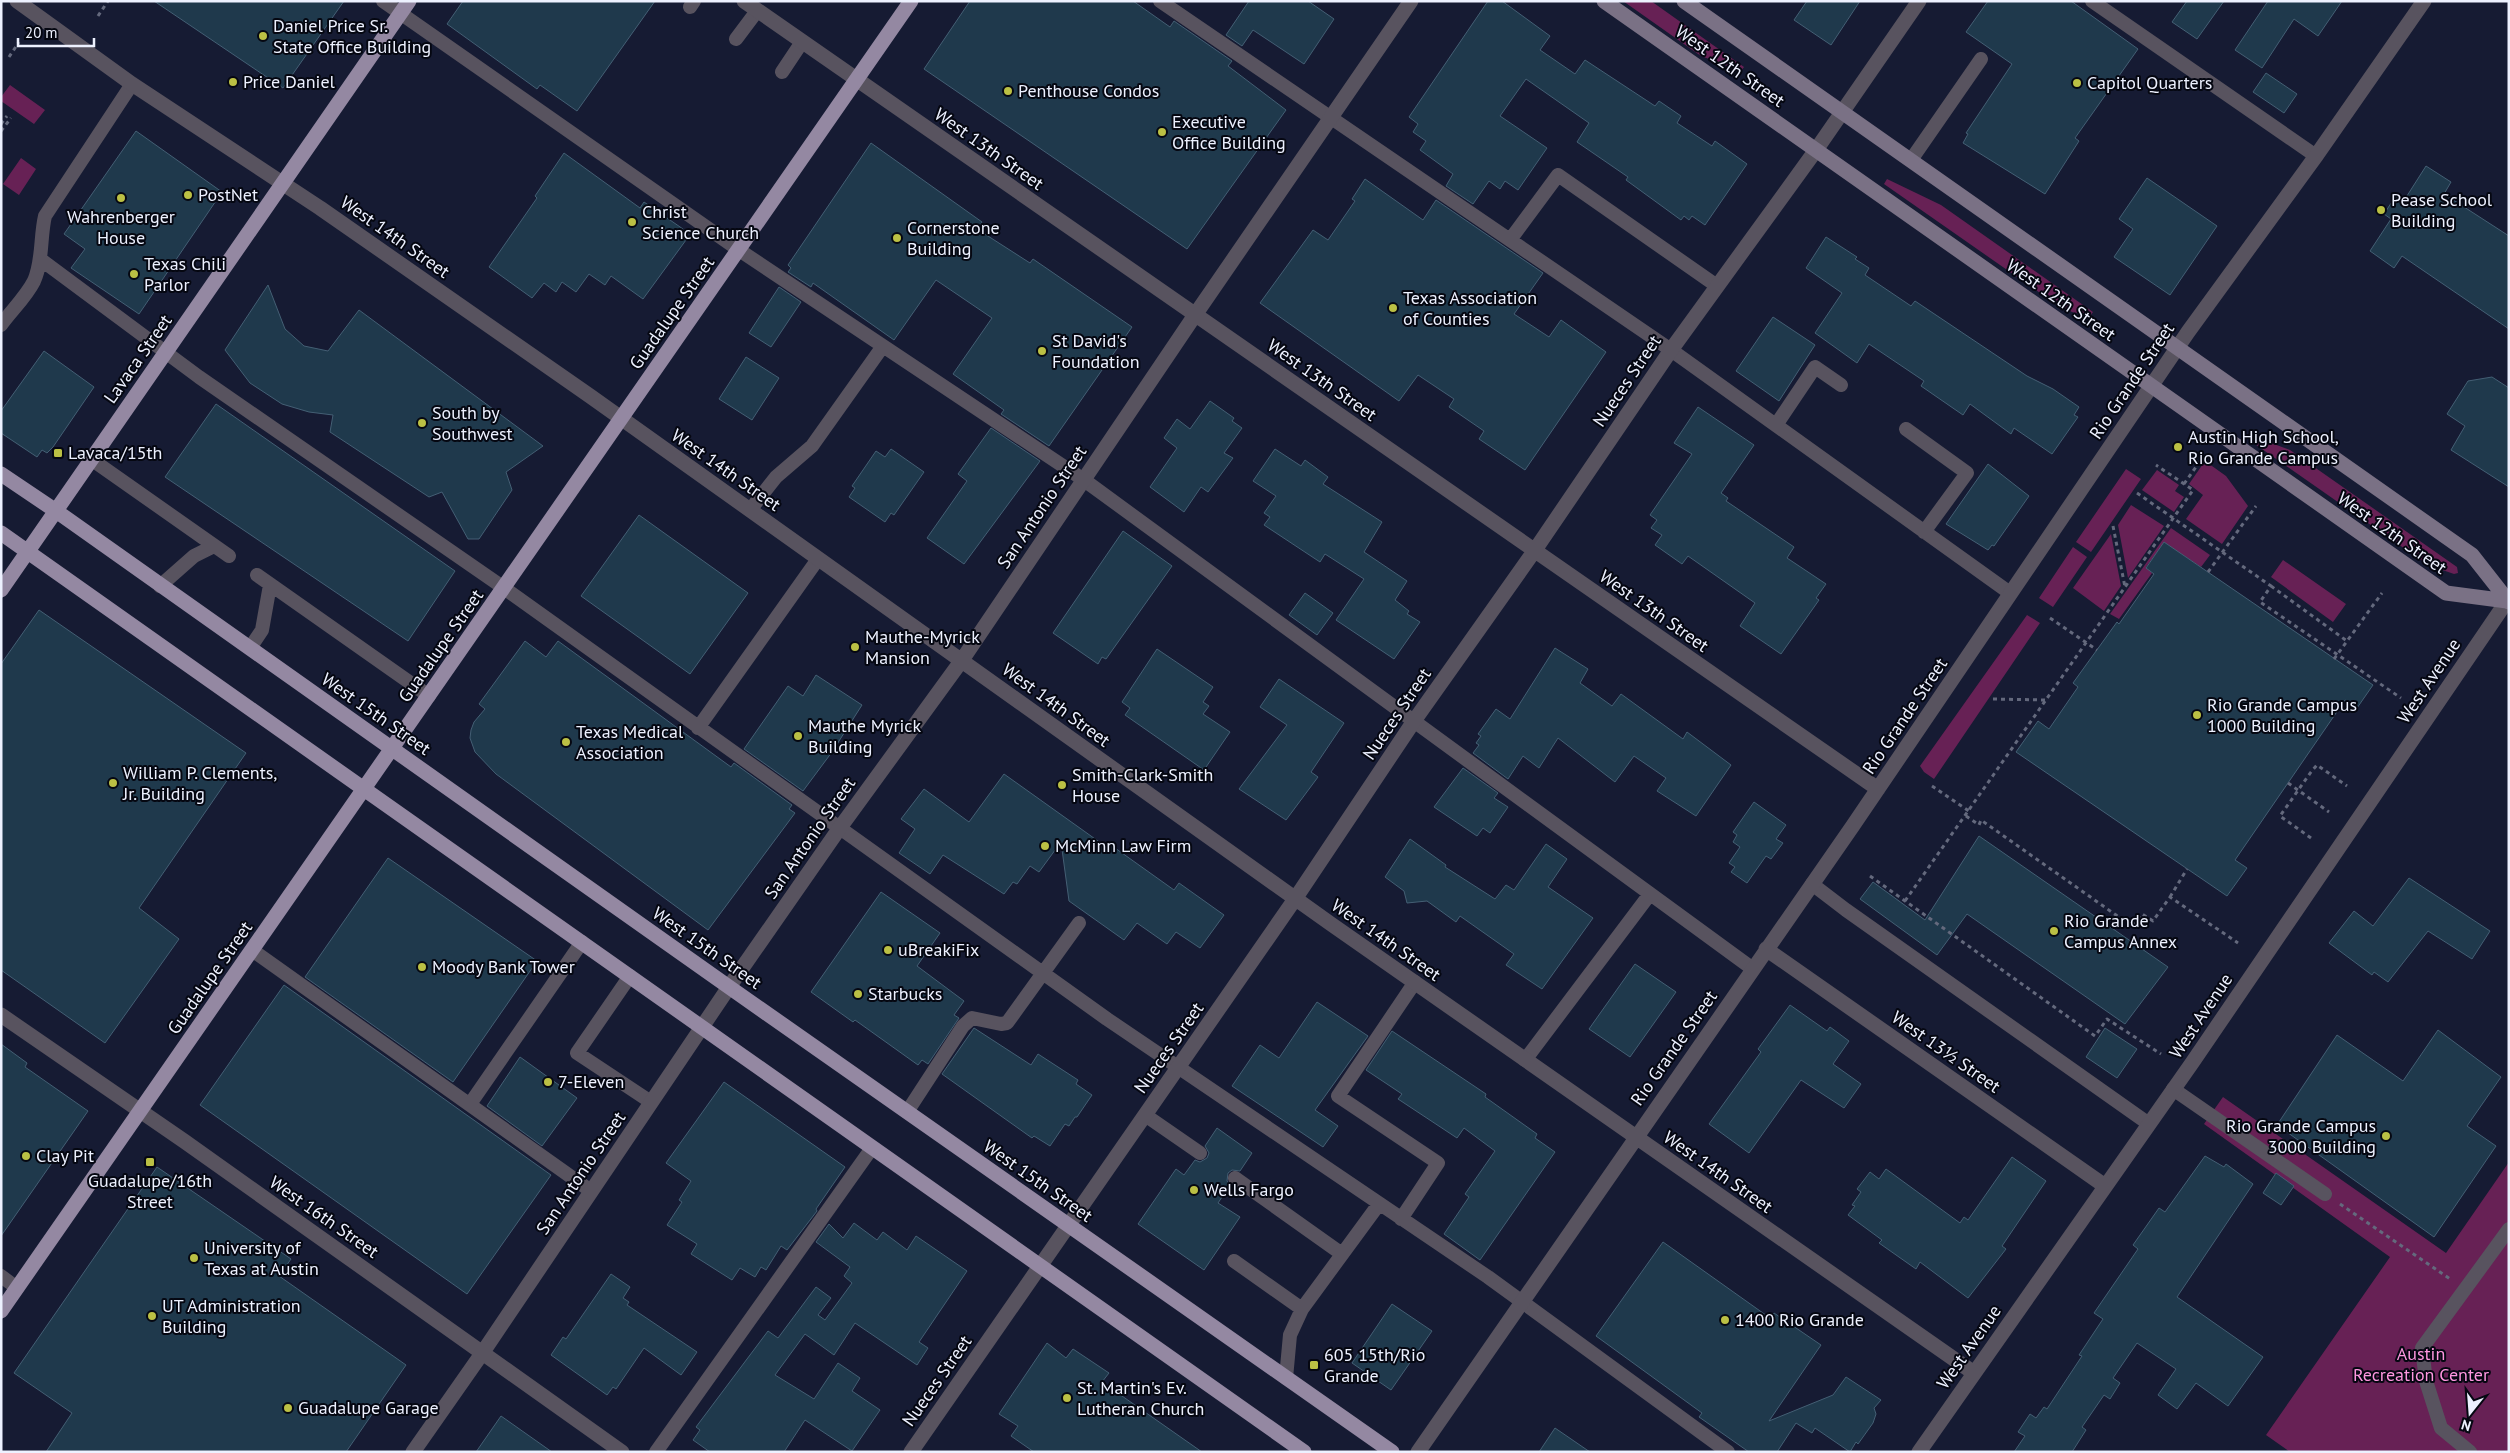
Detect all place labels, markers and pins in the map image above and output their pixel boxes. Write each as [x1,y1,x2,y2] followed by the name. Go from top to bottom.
[273,14,431,58] place label: Daniel Price Sr. State Office Building
[257,30,269,42] marker: Daniel Price Sr. State Office Building
[243,70,336,93] place label: Price Daniel
[2087,71,2212,94] place label: Capitol Quarters
[227,76,239,88] marker: Price Daniel
[2071,77,2083,89] marker: Capitol Quarters
[1018,79,1159,102] place label: Penthouse Condos
[1002,85,1014,97] marker: Penthouse Condos
[1172,110,1286,154] place label: Executive Office Building
[1156,126,1168,138] marker: Executive Office Building
[198,183,258,206] place label: PostNet
[2391,188,2493,232] place label: Pease School Building
[182,189,194,201] marker: PostNet
[115,192,127,204] marker: Wahrenberger House
[642,200,759,244] place label: Christ Science Church
[2375,204,2387,216] marker: Pease School Building
[67,205,175,249] place label: Wahrenberger House
[626,216,638,228] marker: Christ Science Church
[907,216,1000,260] place label: Cornerstone Building
[891,232,903,244] marker: Cornerstone Building
[144,252,226,296] place label: Texas Chili Parlor
[128,268,140,280] marker: Texas Chili Parlor
[1403,286,1537,330] place label: Texas Association of Counties
[1387,302,1399,314] marker: Texas Association of Counties
[1052,329,1140,373] place label: St David's Foundation
[1036,345,1048,357] marker: St David's Foundation
[432,401,513,445] place label: South by Southwest
[416,417,428,429] marker: South by Southwest
[2188,425,2339,469] place label: Austin High School, Rio Grande Campus
[68,441,162,464] place label: Lavaca/15th
[2172,441,2184,453] marker: Austin High School, Rio Grande Campus
[52,447,64,459] marker: Lavaca/15th
[865,625,980,669] place label: Mauthe-Myrick Mansion
[849,641,861,653] marker: Mauthe-Myrick Mansion
[2207,693,2357,737] place label: Rio Grande Campus 1000 Building
[2191,709,2203,721] marker: Rio Grande Campus 1000 Building
[808,714,921,758] place label: Mauthe Myrick Building
[576,720,684,764] place label: Texas Medical Association
[792,730,804,742] marker: Mauthe Myrick Building
[560,736,572,748] marker: Texas Medical Association
[122,761,277,805] place label: William P. Clements, Jr. Building
[1072,763,1213,807] place label: Smith-Clark-Smith House
[107,777,119,789] marker: William P. Clements, Jr. Building
[1056,779,1068,791] marker: Smith-Clark-Smith House
[1055,834,1191,857] place label: McMinn Law Firm
[1039,840,1051,852] marker: McMinn Law Firm
[2064,909,2177,953] place label: Rio Grande Campus Annex
[2048,925,2060,937] marker: Rio Grande Campus Annex
[898,938,979,961] place label: uBreakiFix
[882,944,894,956] marker: uBreakiFix
[432,955,575,978] place label: Moody Bank Tower
[416,961,428,973] marker: Moody Bank Tower
[868,982,942,1005] place label: Starbucks
[852,988,864,1000] marker: Starbucks
[558,1070,624,1093] place label: 7-Eleven
[542,1076,554,1088] marker: 7-Eleven
[2226,1114,2376,1158] place label: Rio Grande Campus 3000 Building
[2380,1130,2392,1142] marker: Rio Grande Campus 3000 Building
[36,1144,94,1167] place label: Clay Pit
[20,1150,32,1162] marker: Clay Pit
[144,1156,156,1168] marker: Guadalupe/16th Street
[88,1169,212,1213] place label: Guadalupe/16th Street
[1204,1178,1294,1201] place label: Wells Fargo
[1188,1184,1200,1196] marker: Wells Fargo
[204,1236,319,1280] place label: University of Texas at Austin
[188,1252,200,1264] marker: University of Texas at Austin
[162,1294,301,1338] place label: UT Administration Building
[1735,1308,1864,1331] place label: 1400 Rio Grande
[146,1310,158,1322] marker: UT Administration Building
[1719,1314,1731,1326] marker: 1400 Rio Grande
[1324,1343,1425,1387] place label: 605 15th/Rio Grande
[1308,1359,1320,1371] marker: 605 15th/Rio Grande
[1077,1376,1204,1420] place label: St. Martin's Ev. Lutheran Church
[1061,1392,1073,1404] marker: St. Martin's Ev. Lutheran Church
[298,1396,439,1419] place label: Guadalupe Garage
[282,1402,294,1414] marker: Guadalupe Garage

